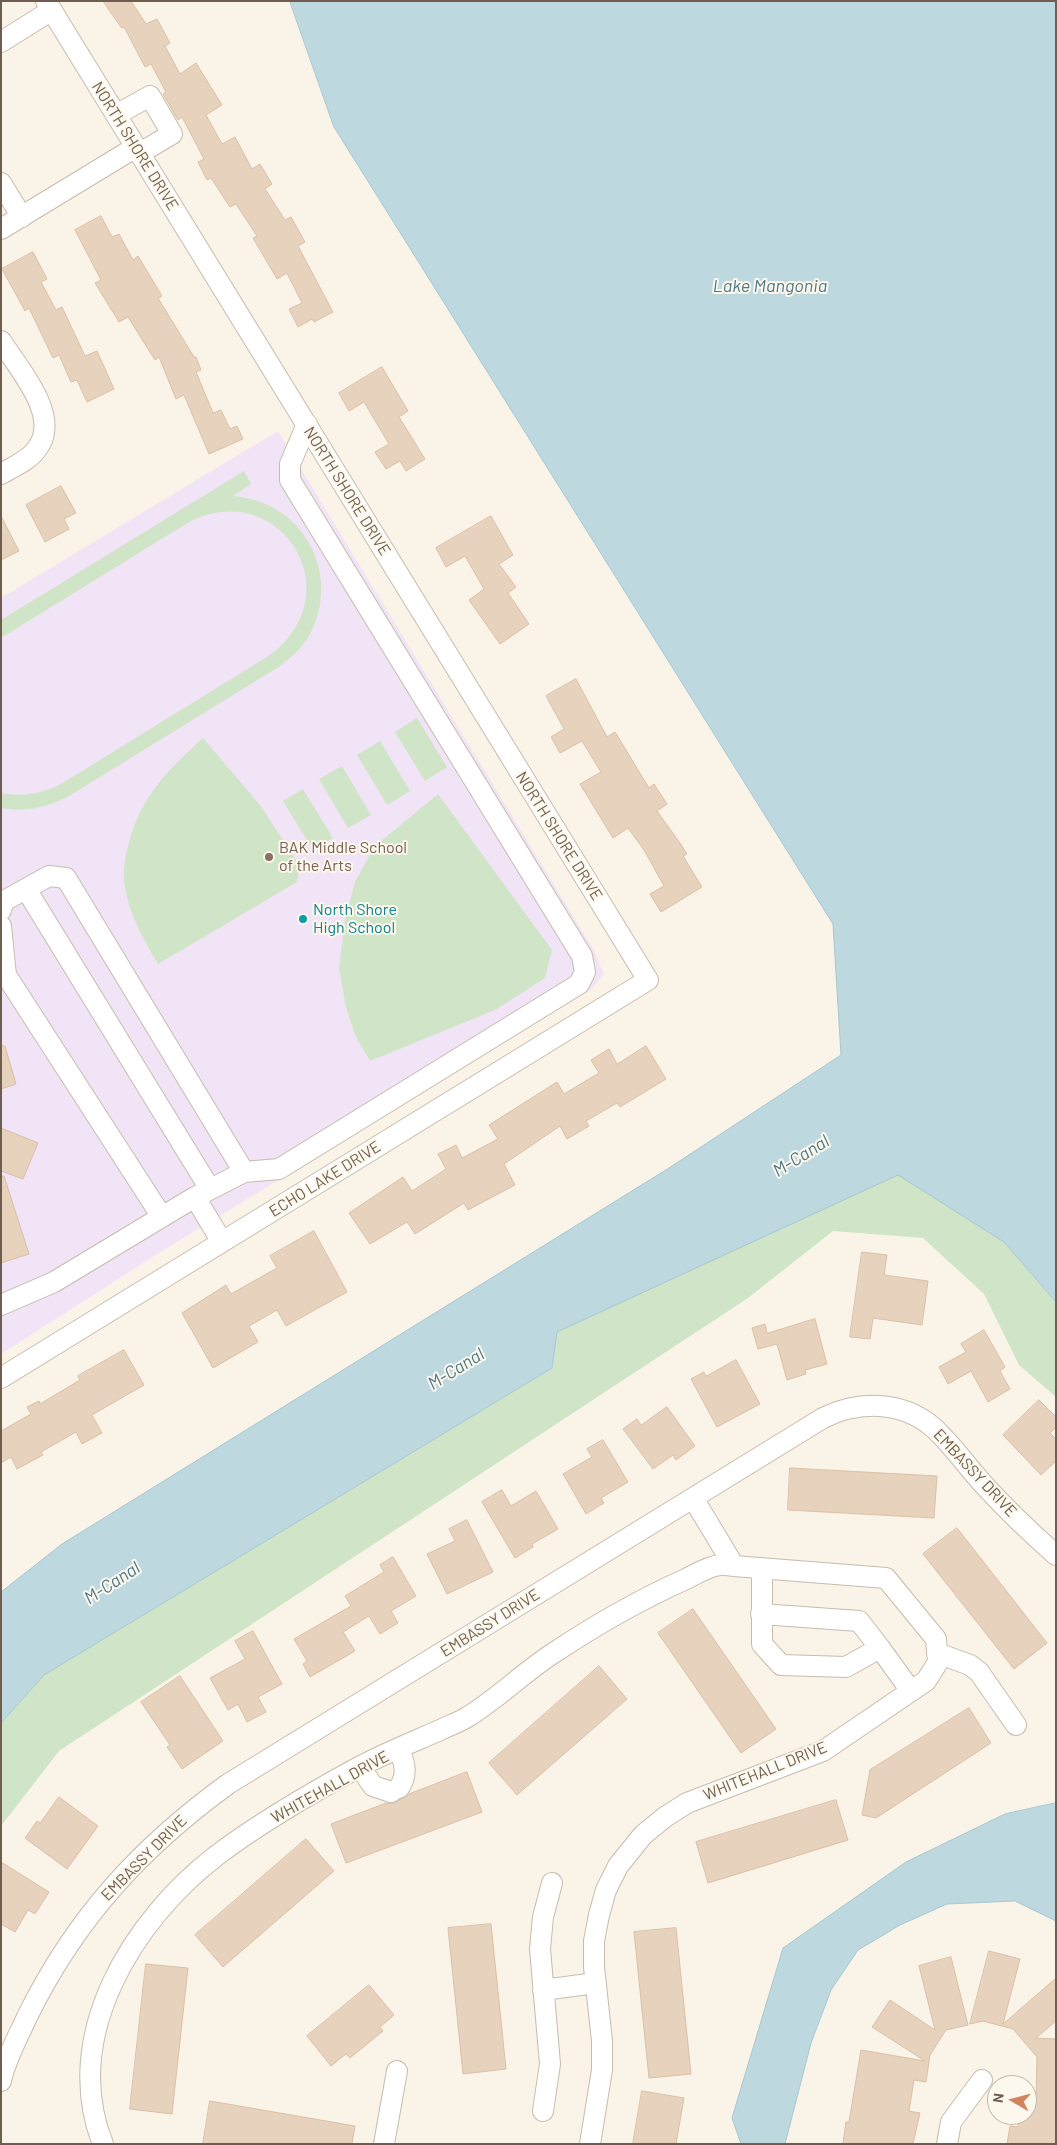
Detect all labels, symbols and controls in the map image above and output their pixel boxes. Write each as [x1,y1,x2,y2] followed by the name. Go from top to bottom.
[88,78,182,214] street label: NORTH SHORE DRIVE
[713,275,827,297] water label: Lake Mangonia
[300,423,394,559] street label: NORTH SHORE DRIVE
[512,768,606,904] street label: NORTH SHORE DRIVE
[279,838,407,876] place label: BAK Middle School of the Arts
[263,851,275,863] marker: BAK Middle School of the Arts
[313,900,397,938] place label: North Shore High School
[297,913,309,925] marker: North Shore High School
[769,1130,833,1182] water label: M-Canal
[266,1137,384,1221] street label: ECHO LAKE DRIVE
[424,1343,488,1395] water label: M-Canal
[929,1425,1021,1521] street label: EMBASSY DRIVE
[80,1557,144,1609] water label: M-Canal
[437,1585,543,1661] street label: EMBASSY DRIVE
[700,1737,830,1805] street label: WHITEHALL DRIVE
[268,1747,392,1827] street label: WHITEHALL DRIVE
[97,1811,191,1905] street label: EMBASSY DRIVE
[987,2075,1037,2125] north arrow
[989,2092,1007,2104] text: N

